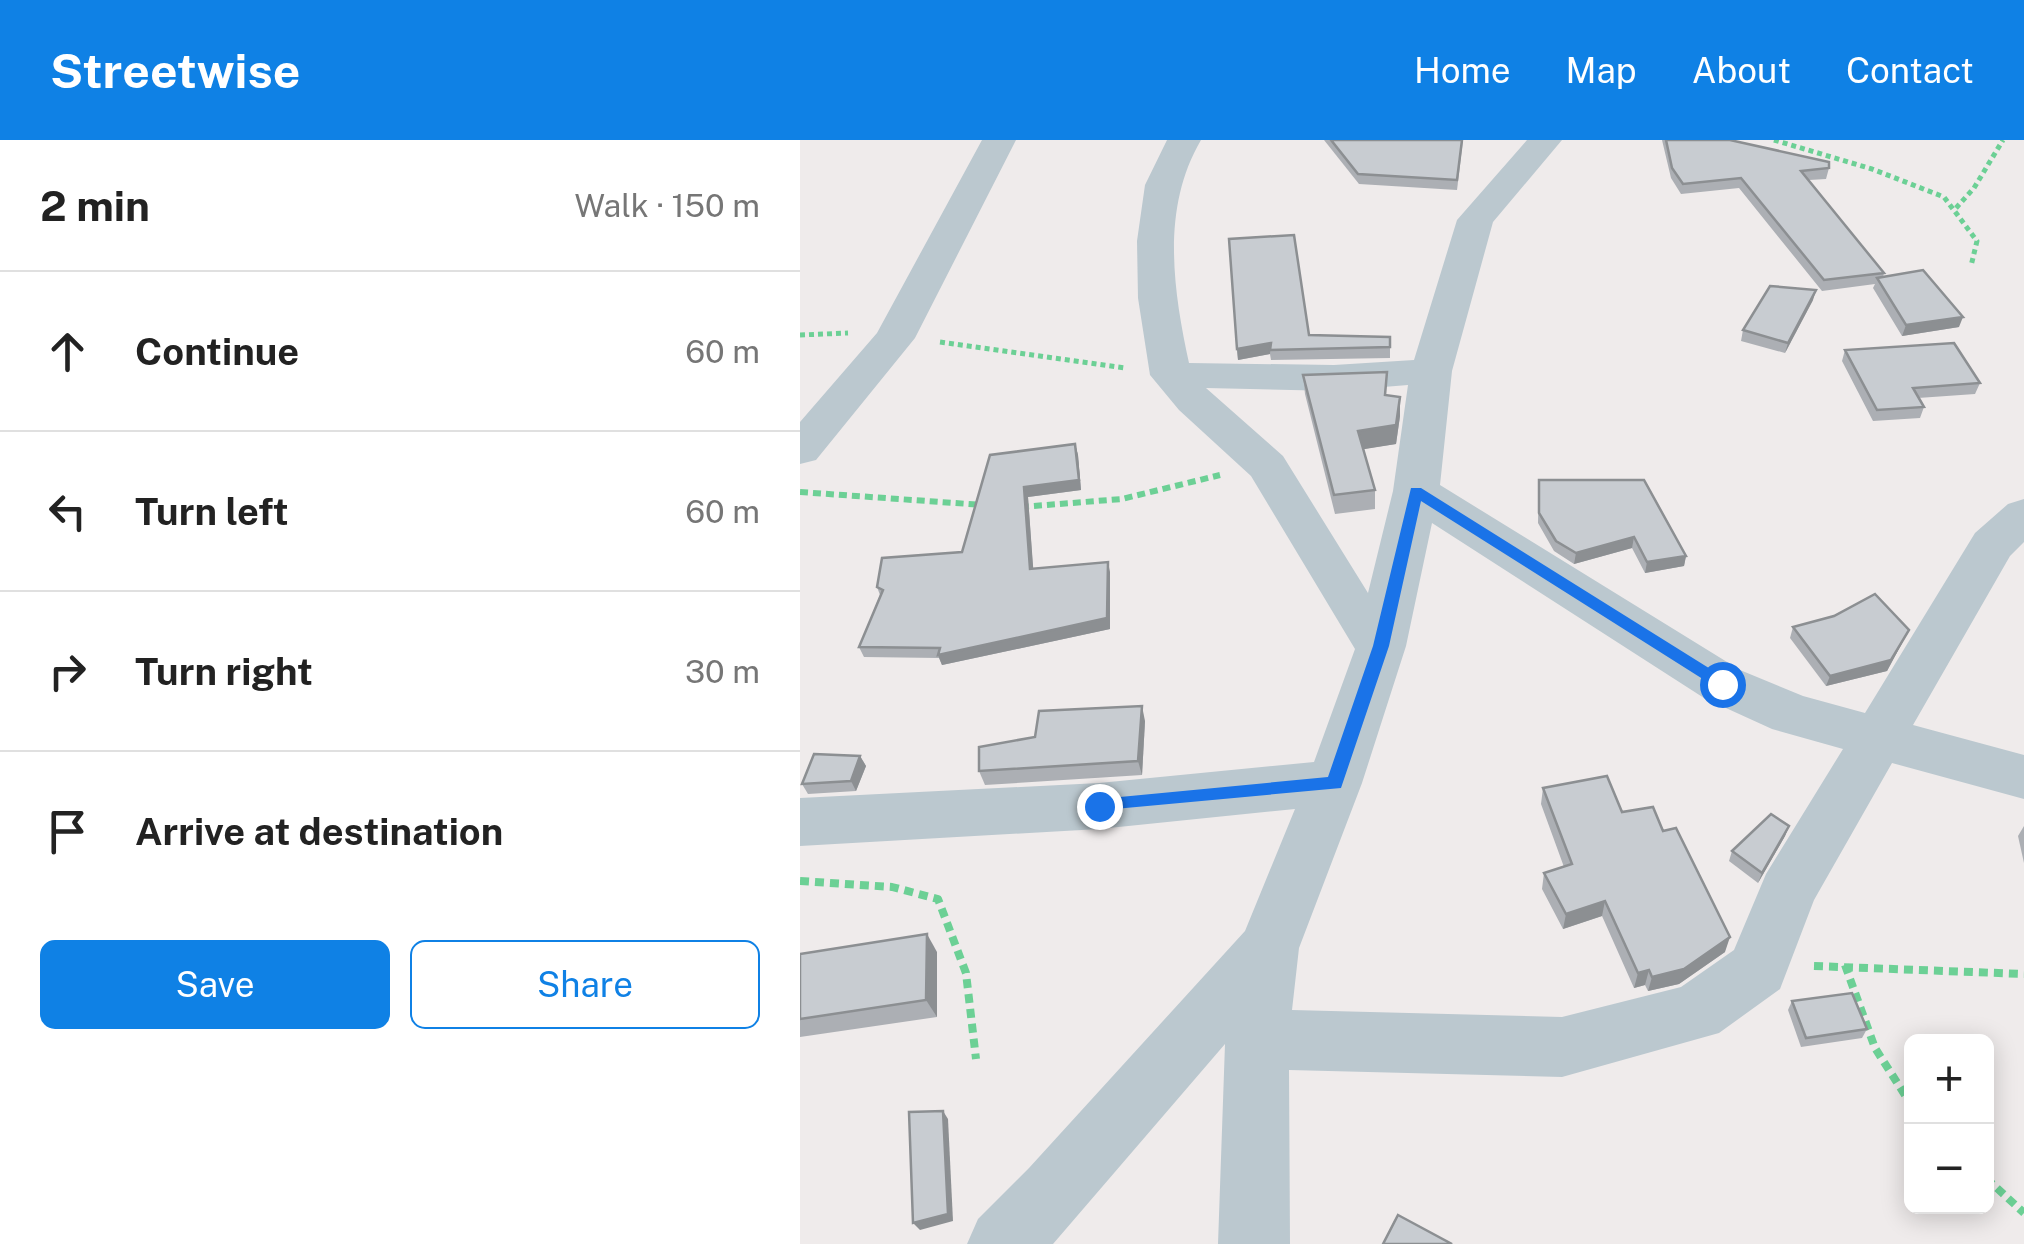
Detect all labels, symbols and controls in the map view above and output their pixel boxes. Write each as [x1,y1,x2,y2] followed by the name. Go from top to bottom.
[50,42,300,99] text: Streetwise
[1414,50,1511,91] text: Home
[1566,50,1637,91] text: Map
[1692,50,1791,91] text: About
[1846,50,1974,91] text: Contact
[40,181,150,230] text: 2 min
[574,187,760,224] text: Walk · 150 m
[40,324,95,379] icon: ahead
[135,329,299,374] text: Continue
[685,333,760,370] text: 60 m
[40,484,95,539] icon: left
[135,489,289,534] text: Turn left
[685,493,760,530] text: 60 m
[40,644,95,699] icon: right
[135,649,313,694] text: Turn right
[685,653,760,690] text: 30 m
[1700,662,1746,708] route start
[1077,784,1123,830] route end
[40,804,95,859] icon: arrive
[135,809,503,854] text: Arrive at destination
[40,940,390,1029] button: Save
[410,940,760,1029] button: Share
[1904,1034,1994,1214] map controls
[1904,1034,1994,1124] button: +
[1904,1124,1994,1214] button: −

